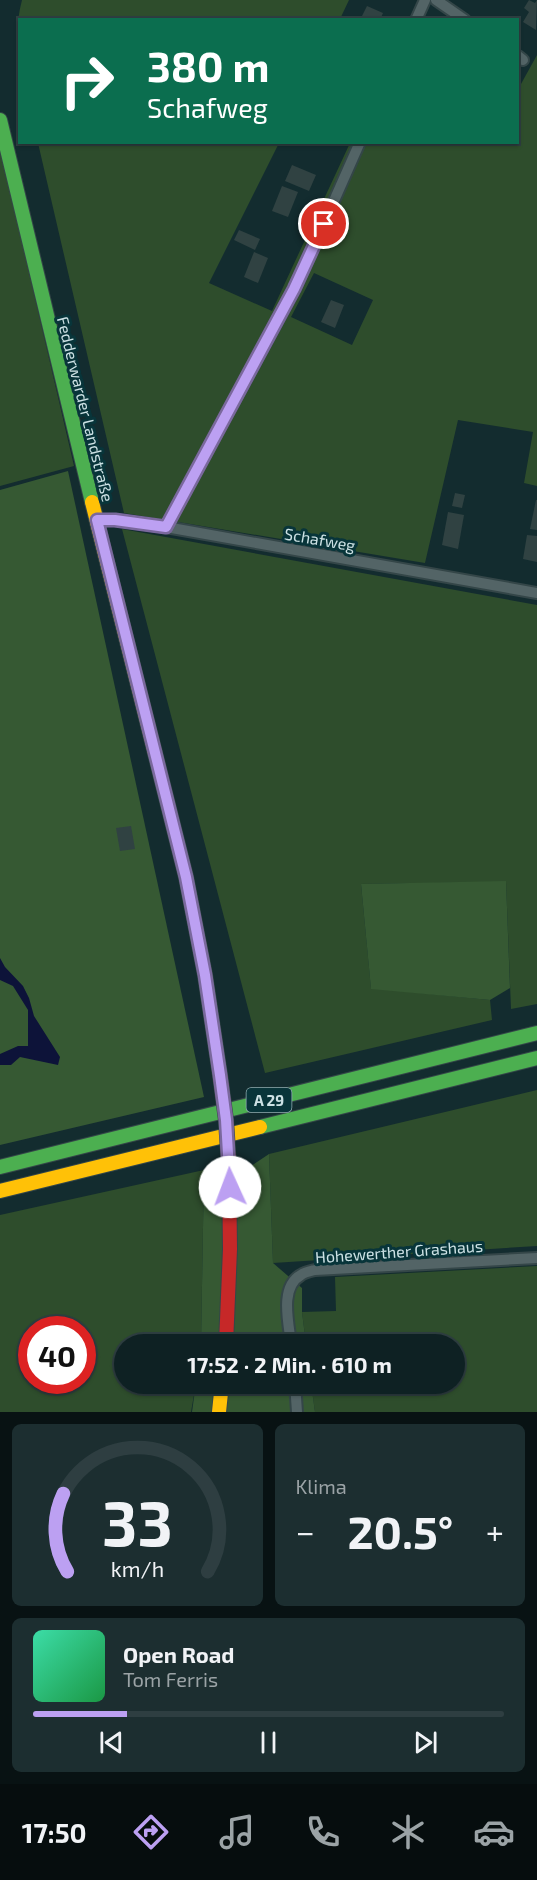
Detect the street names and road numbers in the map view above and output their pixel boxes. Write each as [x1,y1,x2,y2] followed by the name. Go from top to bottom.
[54,314,118,504] street label: Fedderwarder Landstraße
[283,523,357,555] street label: Schafweg
[246,1088,292,1112] road number: A 29
[314,1236,484,1266] street label: Hohewerther Grashaus

